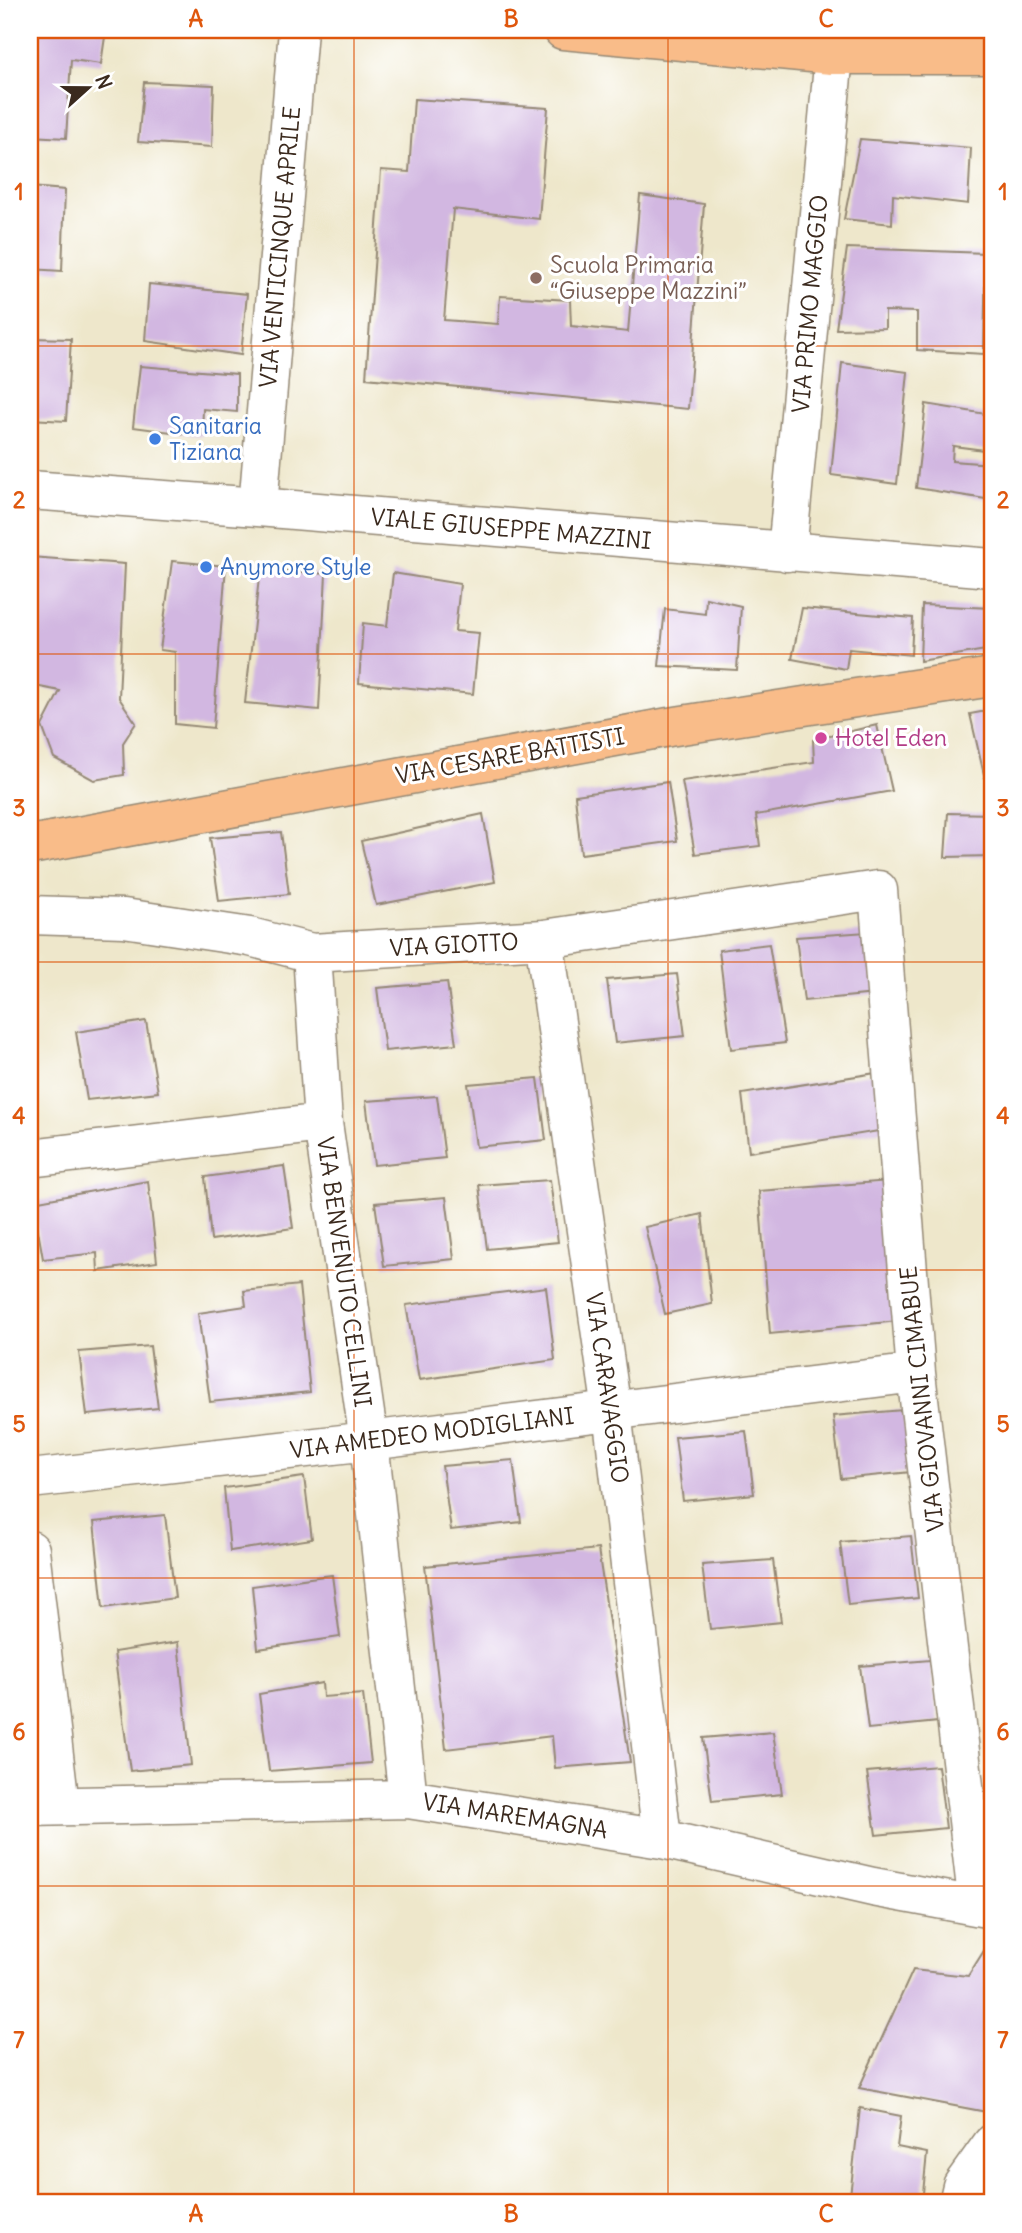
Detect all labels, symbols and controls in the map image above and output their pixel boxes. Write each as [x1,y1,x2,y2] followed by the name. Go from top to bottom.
[189,4,204,33] text: A
[503,4,519,33] text: B
[818,4,834,33] text: C
[52,52,122,122] north arrow
[90,71,117,92] text: N
[253,105,306,389] street label: VIA VENTICINQUE APRILE
[14,177,24,206] text: 1
[998,177,1008,206] text: 1
[786,194,833,414] street label: VIA PRIMO MAGGIO
[550,250,747,305] place label: Scuola Primaria “Giuseppe Mazzini”
[528,270,544,286] marker: Scuola Primaria “Giuseppe Mazzini”
[169,411,262,466] place label: Sanitaria Tiziana
[147,431,163,447] marker: Sanitaria Tiziana
[13,485,26,514] text: 2
[997,485,1010,514] text: 2
[370,502,653,555] street label: VIALE GIUSEPPE MAZZINI
[220,552,371,581] place label: Anymore Style
[198,559,214,575] marker: Anymore Style
[393,721,627,790] street label: VIA CESARE BATTISTI
[835,723,947,752] place label: Hotel Eden
[813,730,829,746] marker: Hotel Eden
[12,793,26,822] text: 3
[996,793,1010,822] text: 3
[389,927,519,962] street label: VIA GIOTTO
[12,1101,26,1130] text: 4
[996,1101,1010,1130] text: 4
[311,1135,378,1409] street label: VIA BENVENUTO CELLINI
[893,1265,950,1533] street label: VIA GIOVANNI CIMABUE
[580,1291,635,1485] street label: VIA CARAVAGGIO
[288,1401,576,1464] street label: VIA AMEDEO MODIGLIANI
[12,1409,26,1438] text: 5
[996,1409,1010,1438] text: 5
[12,1717,26,1746] text: 6
[996,1717,1010,1746] text: 6
[420,1787,610,1844] street label: VIA MAREMAGNA
[13,2025,25,2054] text: 7
[997,2025,1009,2054] text: 7
[189,2199,204,2228] text: A
[503,2199,519,2228] text: B
[818,2199,834,2228] text: C

